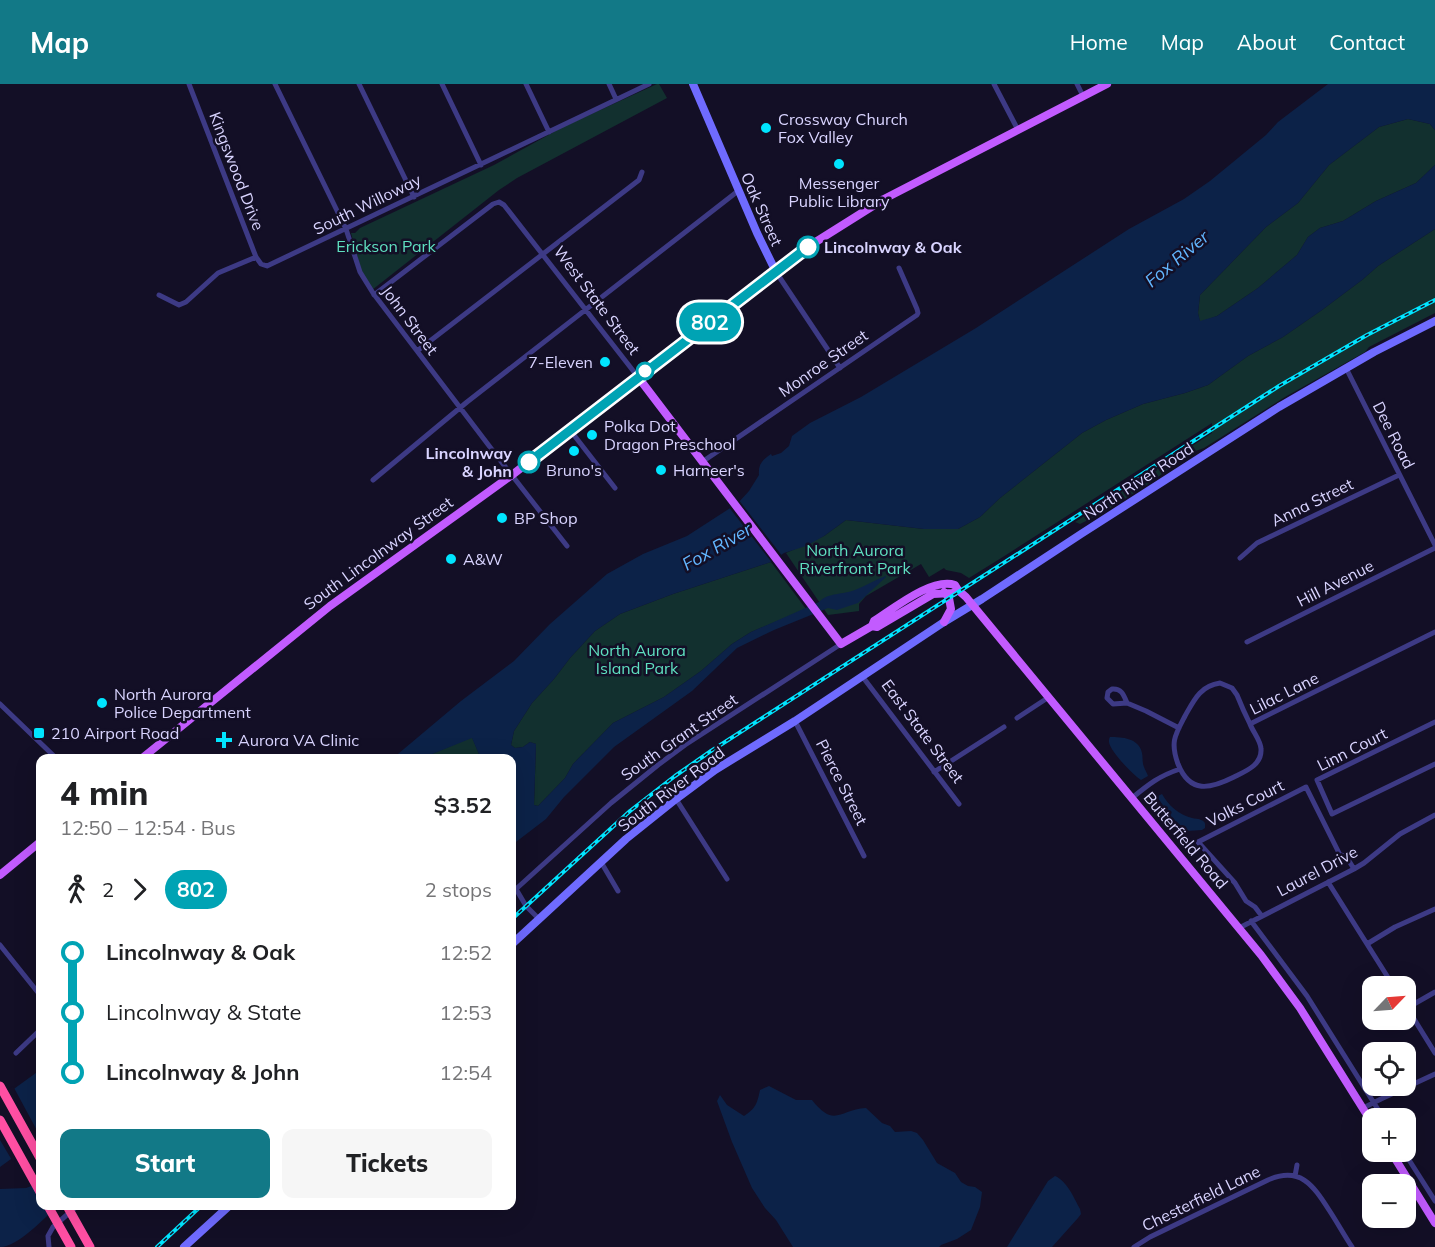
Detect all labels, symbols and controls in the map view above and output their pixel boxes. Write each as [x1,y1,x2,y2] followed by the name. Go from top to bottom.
[30,25,89,60] text: Map
[1070,29,1128,55] text: Home
[1161,29,1204,55] text: Map
[1237,29,1296,55] text: About
[1329,29,1405,55] text: Contact
[205,109,269,233] street label: Kingswood Drive
[778,109,908,147] place label: Crossway Church Fox Valley
[759,121,773,135] marker: Crossway Church Fox Valley
[832,157,846,171] marker: Messenger Public Library
[310,169,425,239] street label: South Willoway
[737,169,787,249] street label: Oak Street
[788,173,890,211] place label: Messenger Public Library
[1140,224,1215,292] water label: Fox River
[336,236,436,256] park label: Erickson Park
[797,236,819,258] marker: Lincolnway & Oak
[824,237,963,257] place label: Lincolnway & Oak
[550,242,645,359] street label: West State Street
[377,281,443,359] street label: John Street
[676,302,744,342] line badge: 802
[691,309,729,335] text: 802
[775,325,872,401] street label: Monroe Street
[528,352,593,372] place label: 7-Eleven
[598,355,612,369] marker: 7-Eleven
[636,362,654,380] unlabelled marker
[1369,398,1419,472] street label: Dee Road
[604,416,736,454] place label: Polka Dot Dragon Preschool
[585,428,599,442] marker: Polka Dot Dragon Preschool
[1079,438,1197,524] street label: North River Road
[426,443,512,481] place label: Lincolnway & John
[567,444,581,458] marker: Bruno's
[518,451,540,473] marker: Lincolnway & John
[546,460,602,480] place label: Bruno's
[673,460,745,480] place label: Harneer's
[654,463,668,477] marker: Harneer's
[1268,473,1357,530] street label: Anna Street
[299,492,457,614] street label: South Lincolnway Street
[514,508,578,528] place label: BP Shop
[495,511,509,525] marker: BP Shop
[678,517,757,576] water label: Fox River
[799,540,911,578] park label: North Aurora Riverfront Park
[463,549,503,569] place label: A&W
[444,552,458,566] marker: A&W
[1293,555,1377,611] street label: Hill Avenue
[588,640,686,678] park label: North Aurora Island Park
[1246,667,1322,719] street label: Lilac Lane
[878,675,969,787] street label: East State Street
[114,684,251,722] place label: North Aurora Police Department
[617,689,742,785] street label: South Grant Street
[95,696,109,710] marker: North Aurora Police Department
[51,723,179,743] place label: 210 Airport Road
[1314,723,1391,775] street label: Linn Court
[32,726,46,740] marker: 210 Airport Road
[238,730,359,750] place label: Aurora VA Clinic
[215,731,233,749] marker: Aurora VA Clinic
[812,736,872,829] street label: Pierce Street
[614,742,728,836] street label: South River Road
[60,772,148,813] text: 4 min
[1203,775,1287,831] street label: Volks Court
[1140,787,1232,893] street label: Butterfield Road
[434,791,492,819] text: $3.52
[60,815,236,840] text: 12:50 – 12:54 · Bus
[1273,841,1361,901] street label: Laurel Drive
[60,873,93,906] icon: walk
[123,873,156,906] icon: forward
[177,876,215,902] text: 802
[102,877,114,902] text: 2
[425,877,492,902] text: 2 stops
[106,938,295,966] text: Lincolnway & Oak
[439,940,492,965] text: 12:52
[1362,976,1416,1030] north arrow
[1362,976,1416,1228] map controls
[106,998,301,1026] text: Lincolnway & State
[439,1000,492,1025] text: 12:53
[1362,1042,1416,1096] button: locate
[106,1058,300,1086] text: Lincolnway & John
[439,1060,492,1085] text: 12:54
[1362,1108,1416,1162] button: +
[60,1129,270,1198] button: Start
[282,1129,492,1198] button: Tickets
[1139,1161,1263,1235] street label: Chesterfield Lane
[1362,1174,1416,1228] button: −

